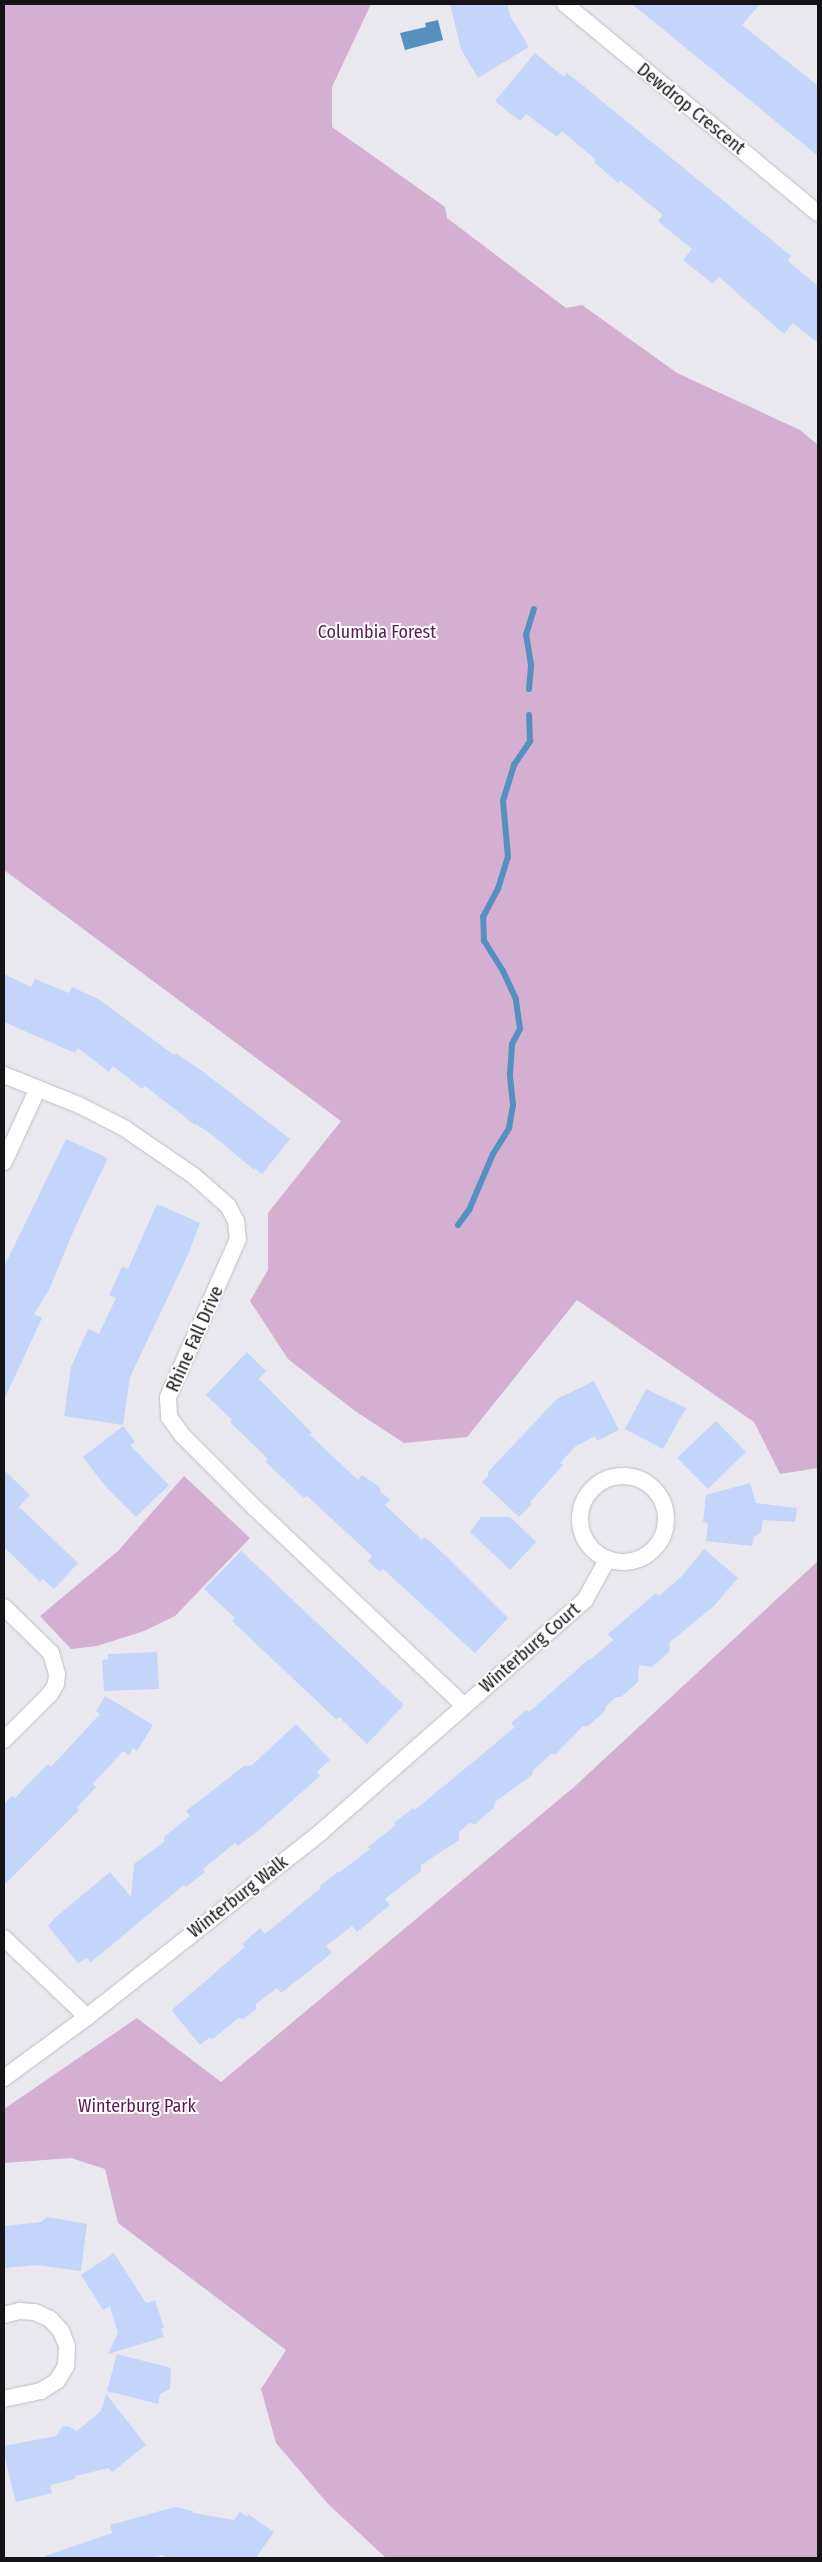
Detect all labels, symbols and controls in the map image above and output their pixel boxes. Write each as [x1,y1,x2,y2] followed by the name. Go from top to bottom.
[633,59,749,159] street label: Dewdrop Crescent
[318,621,436,643] park label: Columbia Forest
[162,1283,228,1395] street label: Rhine Fall Drive
[475,1599,585,1697] street label: Winterburg Court
[184,1851,292,1943] street label: Winterburg Walk
[78,2095,196,2117] park label: Winterburg Park

